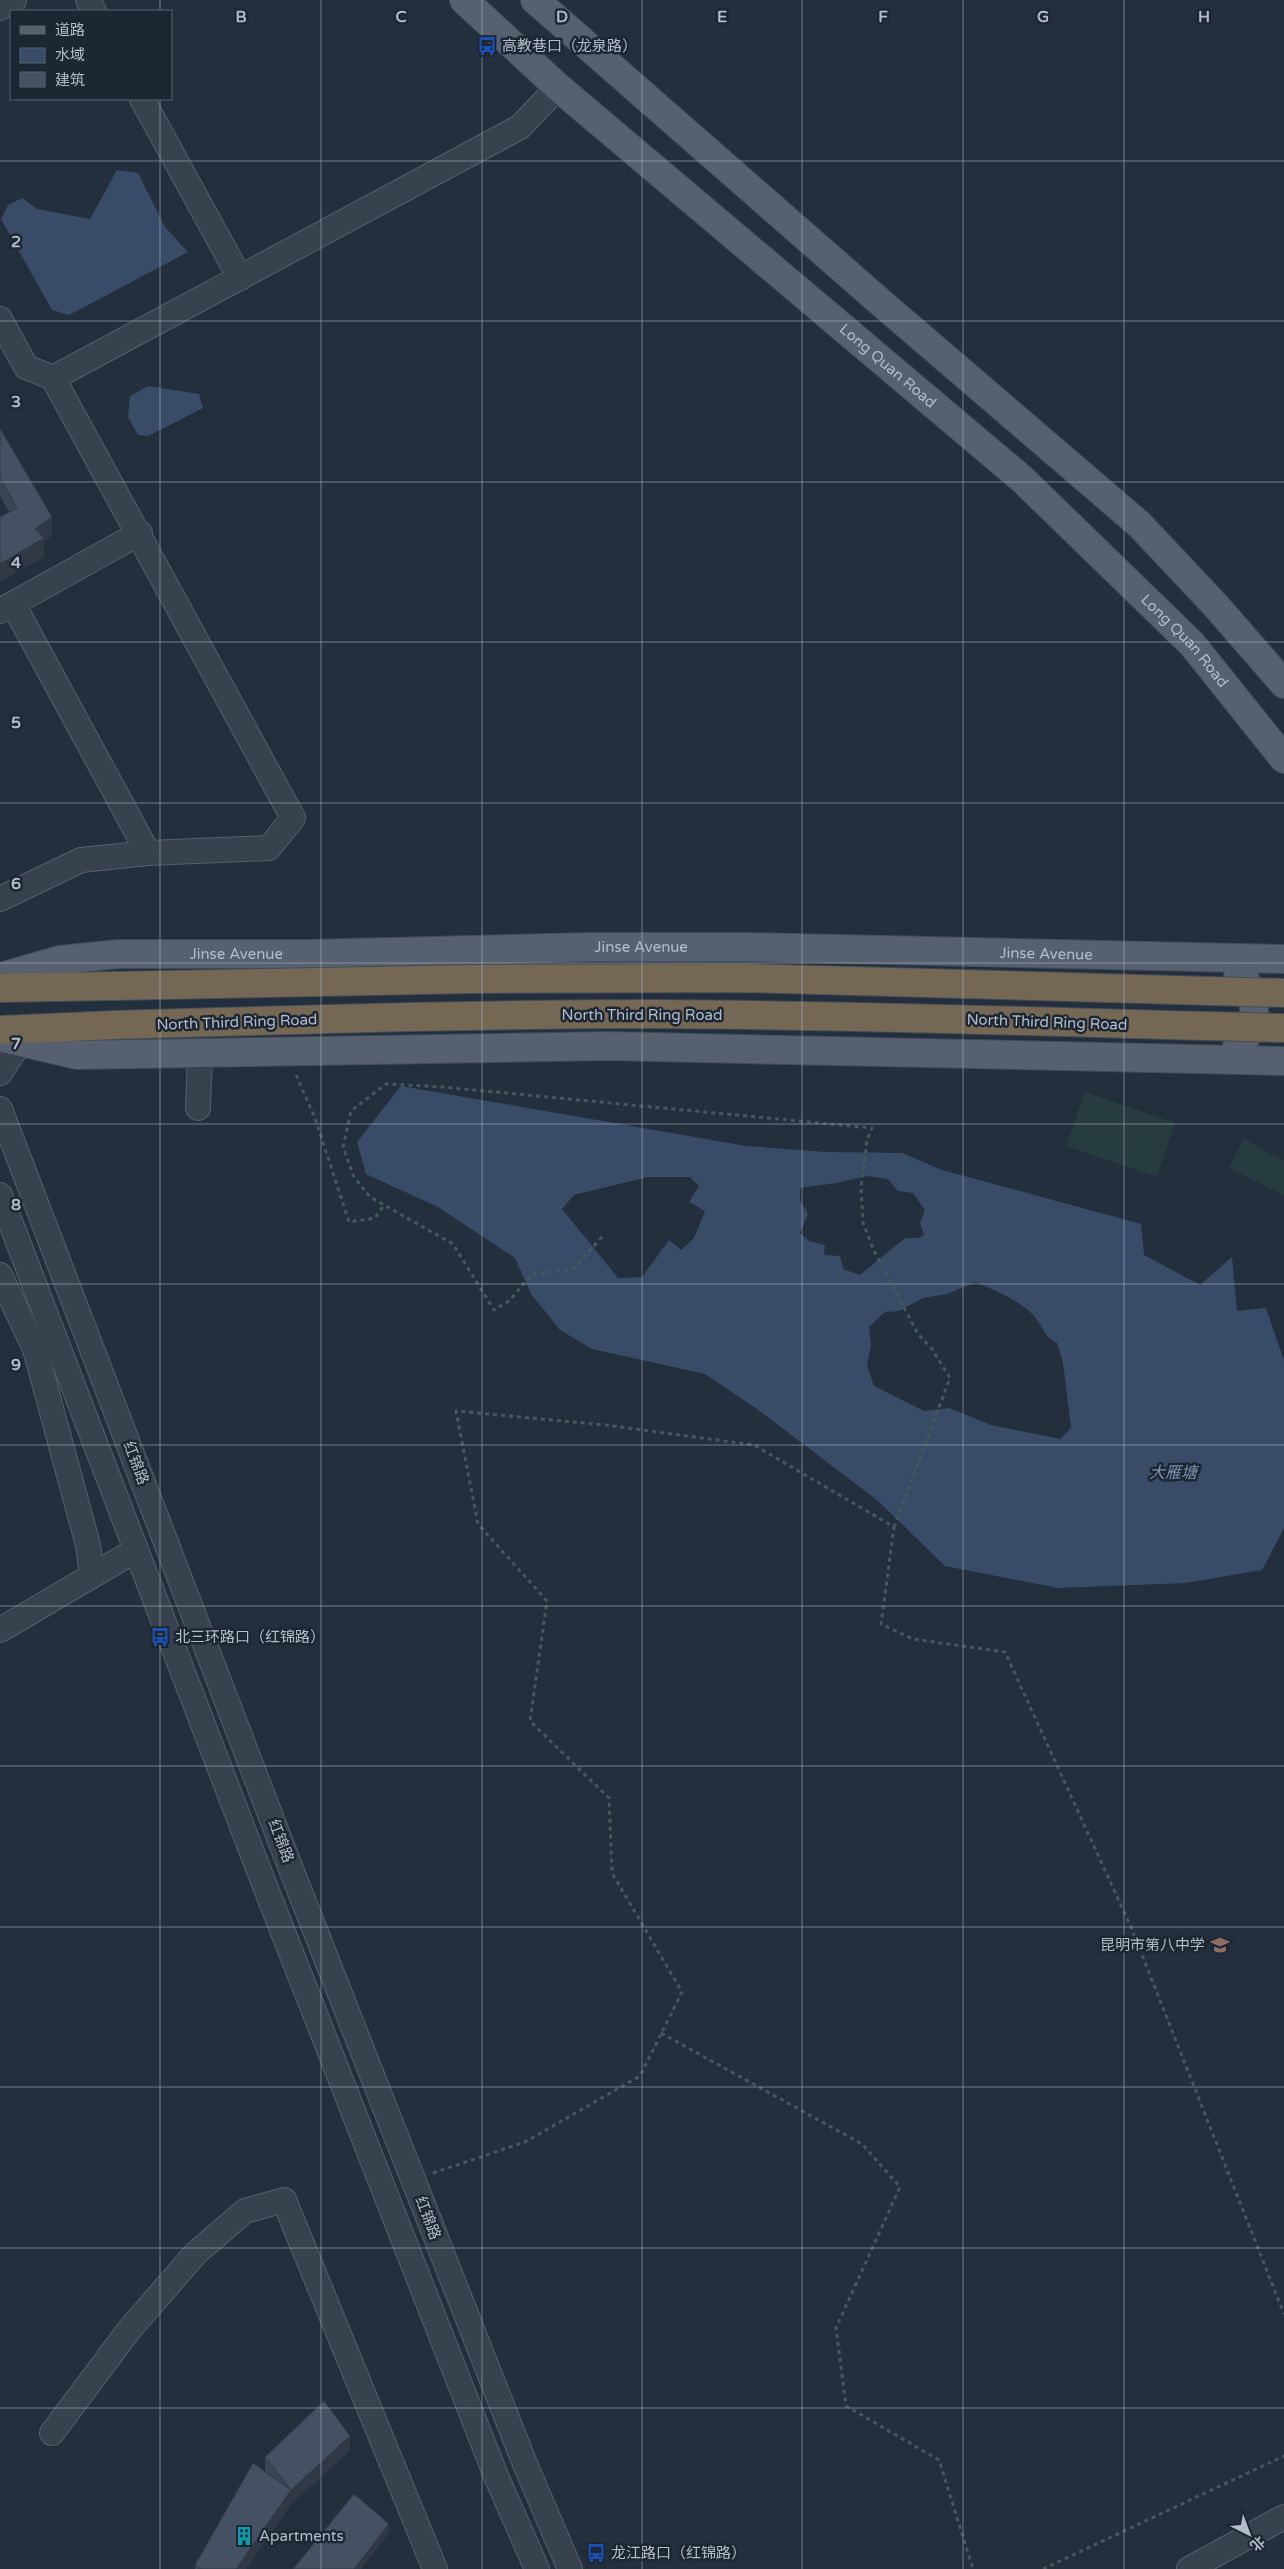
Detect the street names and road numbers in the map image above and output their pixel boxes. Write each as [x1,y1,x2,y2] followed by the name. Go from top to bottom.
[836,320,940,412] street label: Long Quan Road
[1137,590,1232,691] street label: Long Quan Road
[595,938,688,956] street label: Jinse Avenue
[999,944,1093,964] street label: Jinse Avenue
[190,945,283,963] street label: Jinse Avenue
[562,1006,722,1024] street label: North Third Ring Road
[156,1010,318,1034] street label: North Third Ring Road
[966,1010,1128,1034] street label: North Third Ring Road
[120,1439,152,1487] street label: 红锦路
[265,1817,297,1865] street label: 红锦路
[412,2194,444,2242] street label: 红锦路

